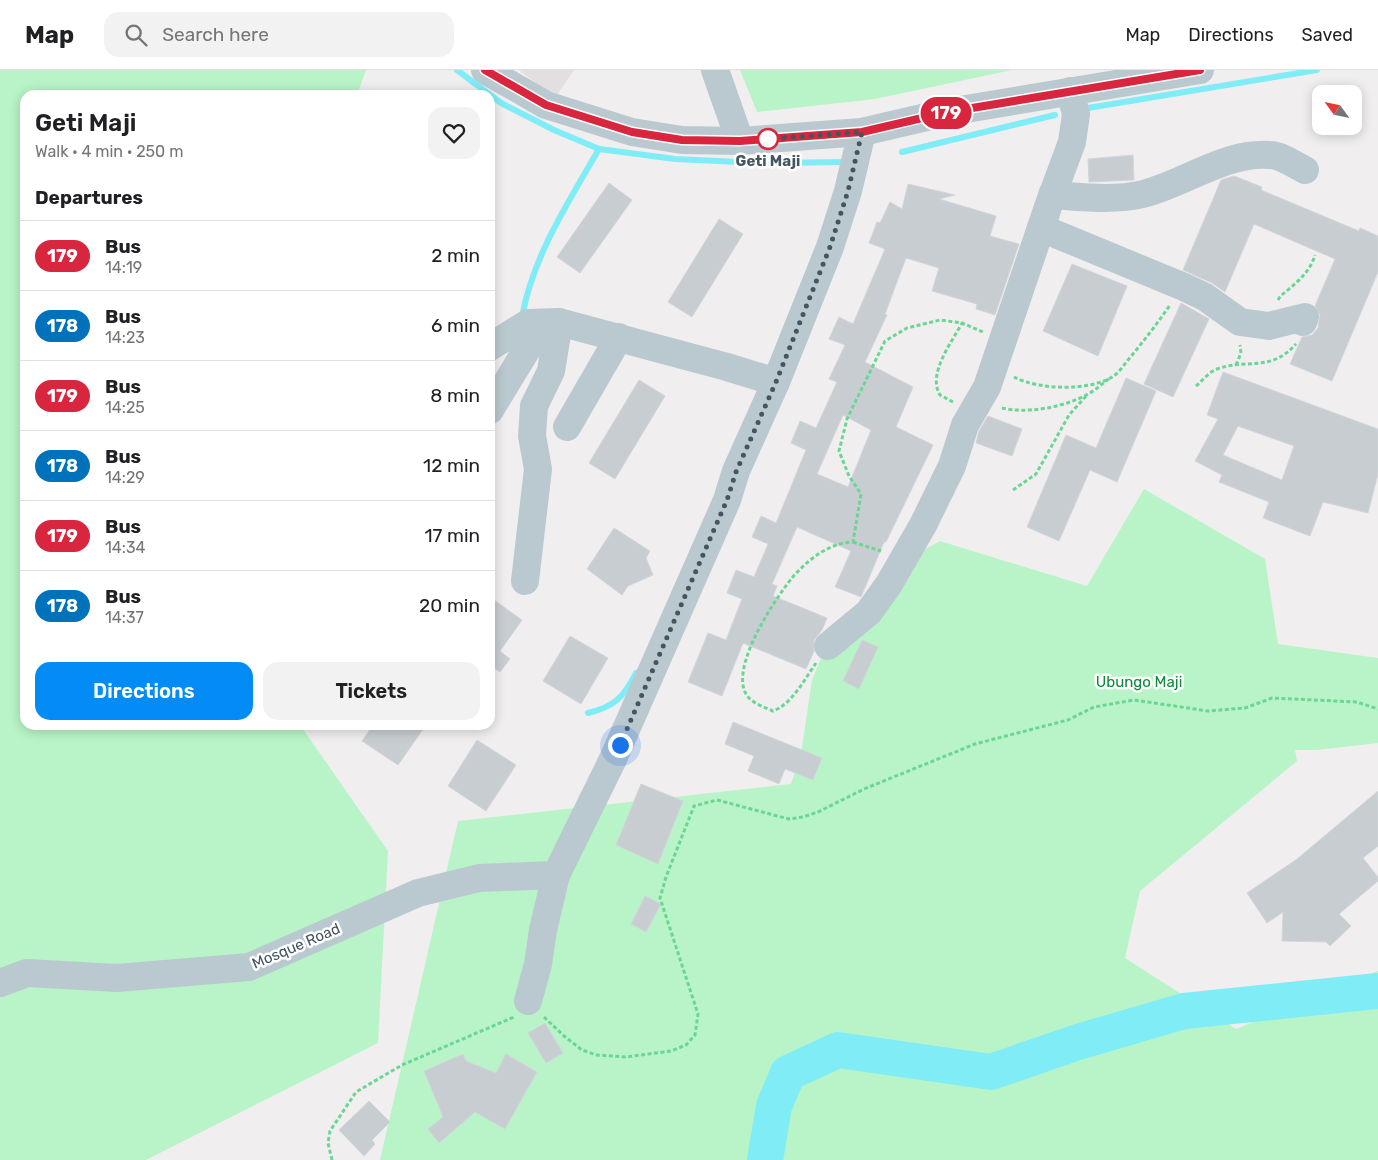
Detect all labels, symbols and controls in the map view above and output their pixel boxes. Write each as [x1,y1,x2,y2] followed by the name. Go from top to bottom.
[104,12,454,57] search box
[25,21,74,49] text: Map
[122,21,150,49] icon: search
[162,23,269,46] text: Search here
[1125,24,1160,46] text: Map
[1188,24,1274,46] text: Directions
[1302,24,1353,46] text: Saved
[1312,85,1362,135] north arrow
[1312,85,1362,135] map controls
[917,97,975,129] line badge: 179
[931,102,961,124] text: 179
[428,107,480,159] button: heart
[35,109,136,137] text: Geti Maji
[757,128,779,150] marker: Geti Maji
[35,142,183,161] text: Walk · 4 min · 250 m
[736,152,800,170] place label: Geti Maji
[35,186,143,209] text: Departures
[105,235,141,258] text: Bus
[431,244,480,267] text: 2 min
[47,245,78,267] text: 179
[105,258,142,277] text: 14:19
[105,305,141,328] text: Bus
[431,314,480,337] text: 6 min
[47,315,78,337] text: 178
[105,328,145,347] text: 14:23
[105,375,141,398] text: Bus
[430,384,480,407] text: 8 min
[47,385,78,407] text: 179
[105,398,145,417] text: 14:25
[105,445,141,468] text: Bus
[423,454,480,477] text: 12 min
[47,455,78,477] text: 178
[105,468,145,487] text: 14:29
[105,515,141,538] text: Bus
[424,524,480,547] text: 17 min
[47,525,78,547] text: 179
[105,538,145,557] text: 14:34
[105,585,141,608] text: Bus
[419,594,480,617] text: 20 min
[47,595,78,617] text: 178
[105,608,144,627] text: 14:37
[35,662,253,720] button: Directions
[263,662,480,720] button: Tickets
[1096,673,1182,691] park label: Ubungo Maji
[608,733,633,758] your location
[249,919,343,973] street label: Mosque Road

